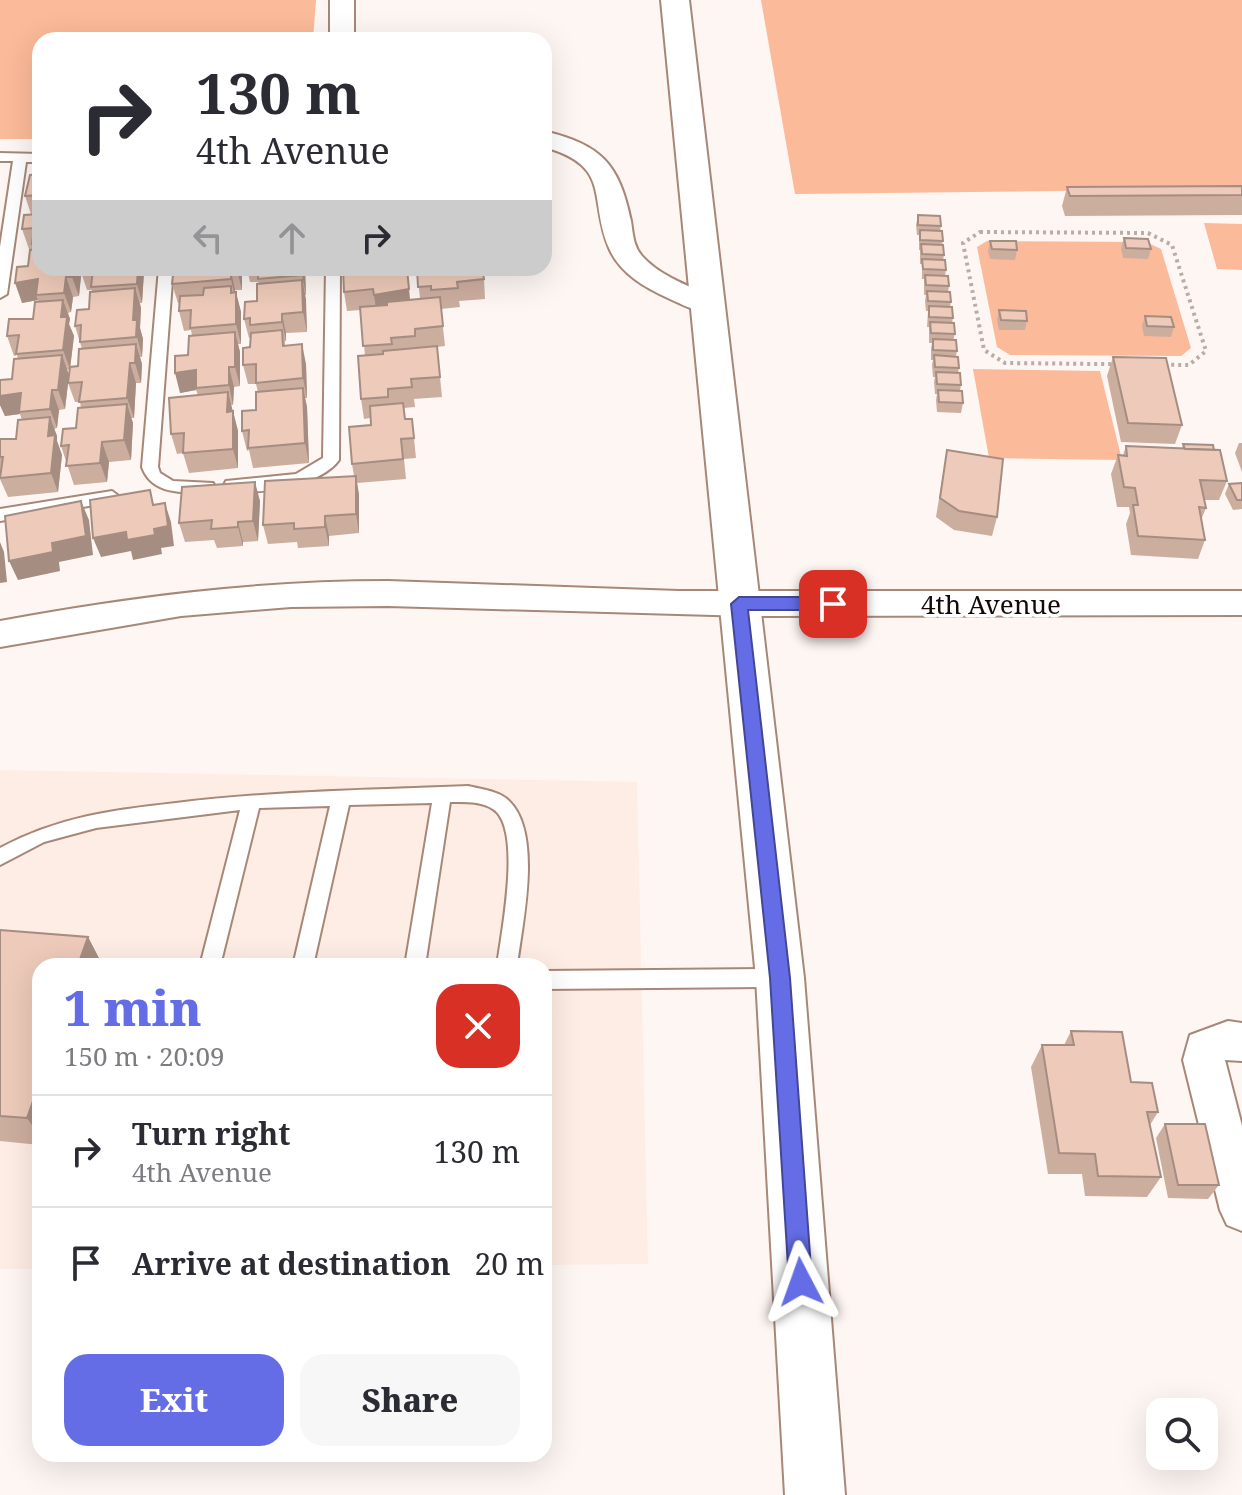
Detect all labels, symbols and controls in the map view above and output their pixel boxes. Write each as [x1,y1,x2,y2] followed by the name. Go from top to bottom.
[196,54,361,130] text: 130 m
[64,64,168,168] icon: right
[196,126,390,175] text: 4th Avenue
[186,216,230,260] icon: left
[270,216,314,260] icon: ahead
[354,216,398,260] icon: right
[799,570,867,638] pin
[811,582,855,626] icon: arrive
[921,586,1061,622] street label: 4th Avenue
[64,975,202,1040] text: 1 min
[436,984,520,1068] button: close
[64,1038,225,1074] text: 150 m · 20:09
[132,1113,290,1154] text: Turn right
[64,1129,108,1173] icon: right
[434,1131,520,1172] text: 130 m
[132,1154,272,1190] text: 4th Avenue
[759,1240,843,1324] position arrow
[64,1241,108,1285] icon: arrive
[132,1243,451,1284] text: Arrive at destination
[475,1243,544,1284] text: 20 m
[64,1354,284,1446] button: Exit
[300,1354,520,1446] button: Share
[1146,1398,1218,1470] map controls
[1146,1398,1218,1470] button: search

